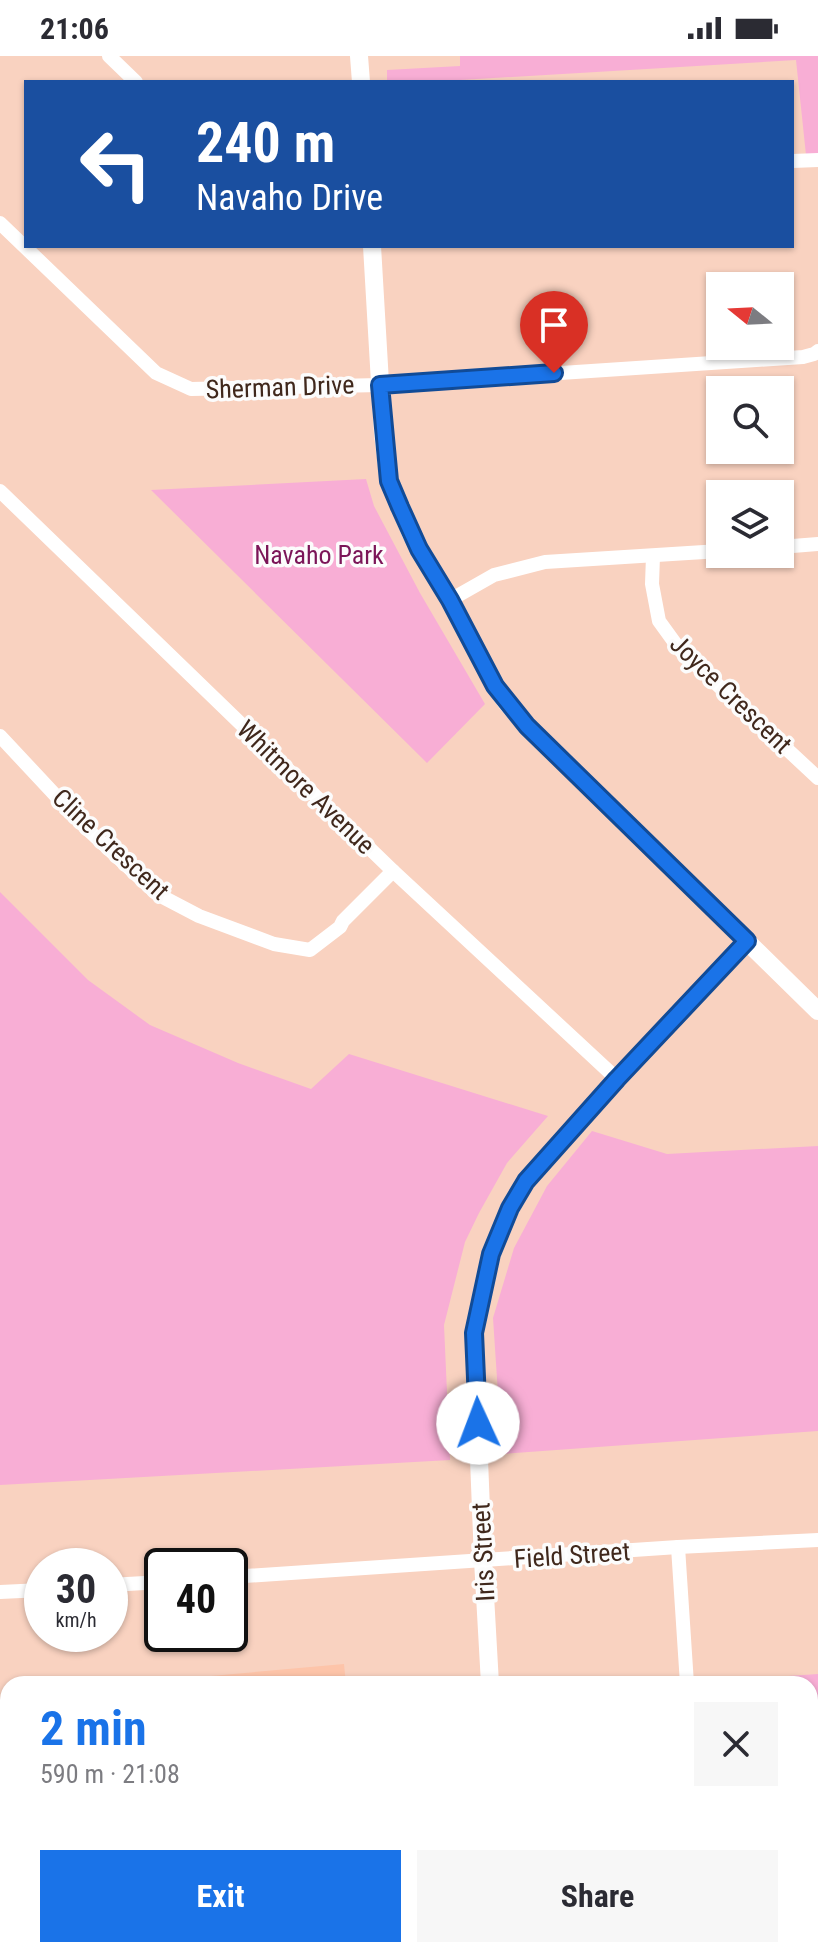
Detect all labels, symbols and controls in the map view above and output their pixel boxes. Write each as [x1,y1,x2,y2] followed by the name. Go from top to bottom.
[40,11,109,46] text: 21:06
[196,110,335,176] text: 240 m
[64,112,168,216] icon: left
[196,177,383,219] text: Navaho Drive
[706,272,794,360] north arrow
[706,272,794,568] map controls
[520,291,588,373] pin
[532,303,576,347] icon: arrive
[205,369,355,405] street label: Sherman Drive
[706,376,794,464] button: search
[706,480,794,568] button: layers
[254,540,384,570] park label: Navaho Park
[664,629,798,759] street label: Joyce Crescent
[231,714,381,860] street label: Whitmore Avenue
[47,782,175,906] street label: Cline Crescent
[436,1381,520,1465] position arrow
[465,1502,501,1602] street label: Iris Street
[513,1536,631,1574] street label: Field Street
[144,1548,248,1652] speed limit sign: 40
[56,1566,96,1613] text: 30
[55,1608,97,1632] text: km/h
[40,1700,147,1757] text: 2 min
[694,1702,778,1786] button: close
[40,1759,180,1789] text: 590 m · 21:08
[40,1850,401,1942] button: Exit
[417,1850,778,1942] button: Share

